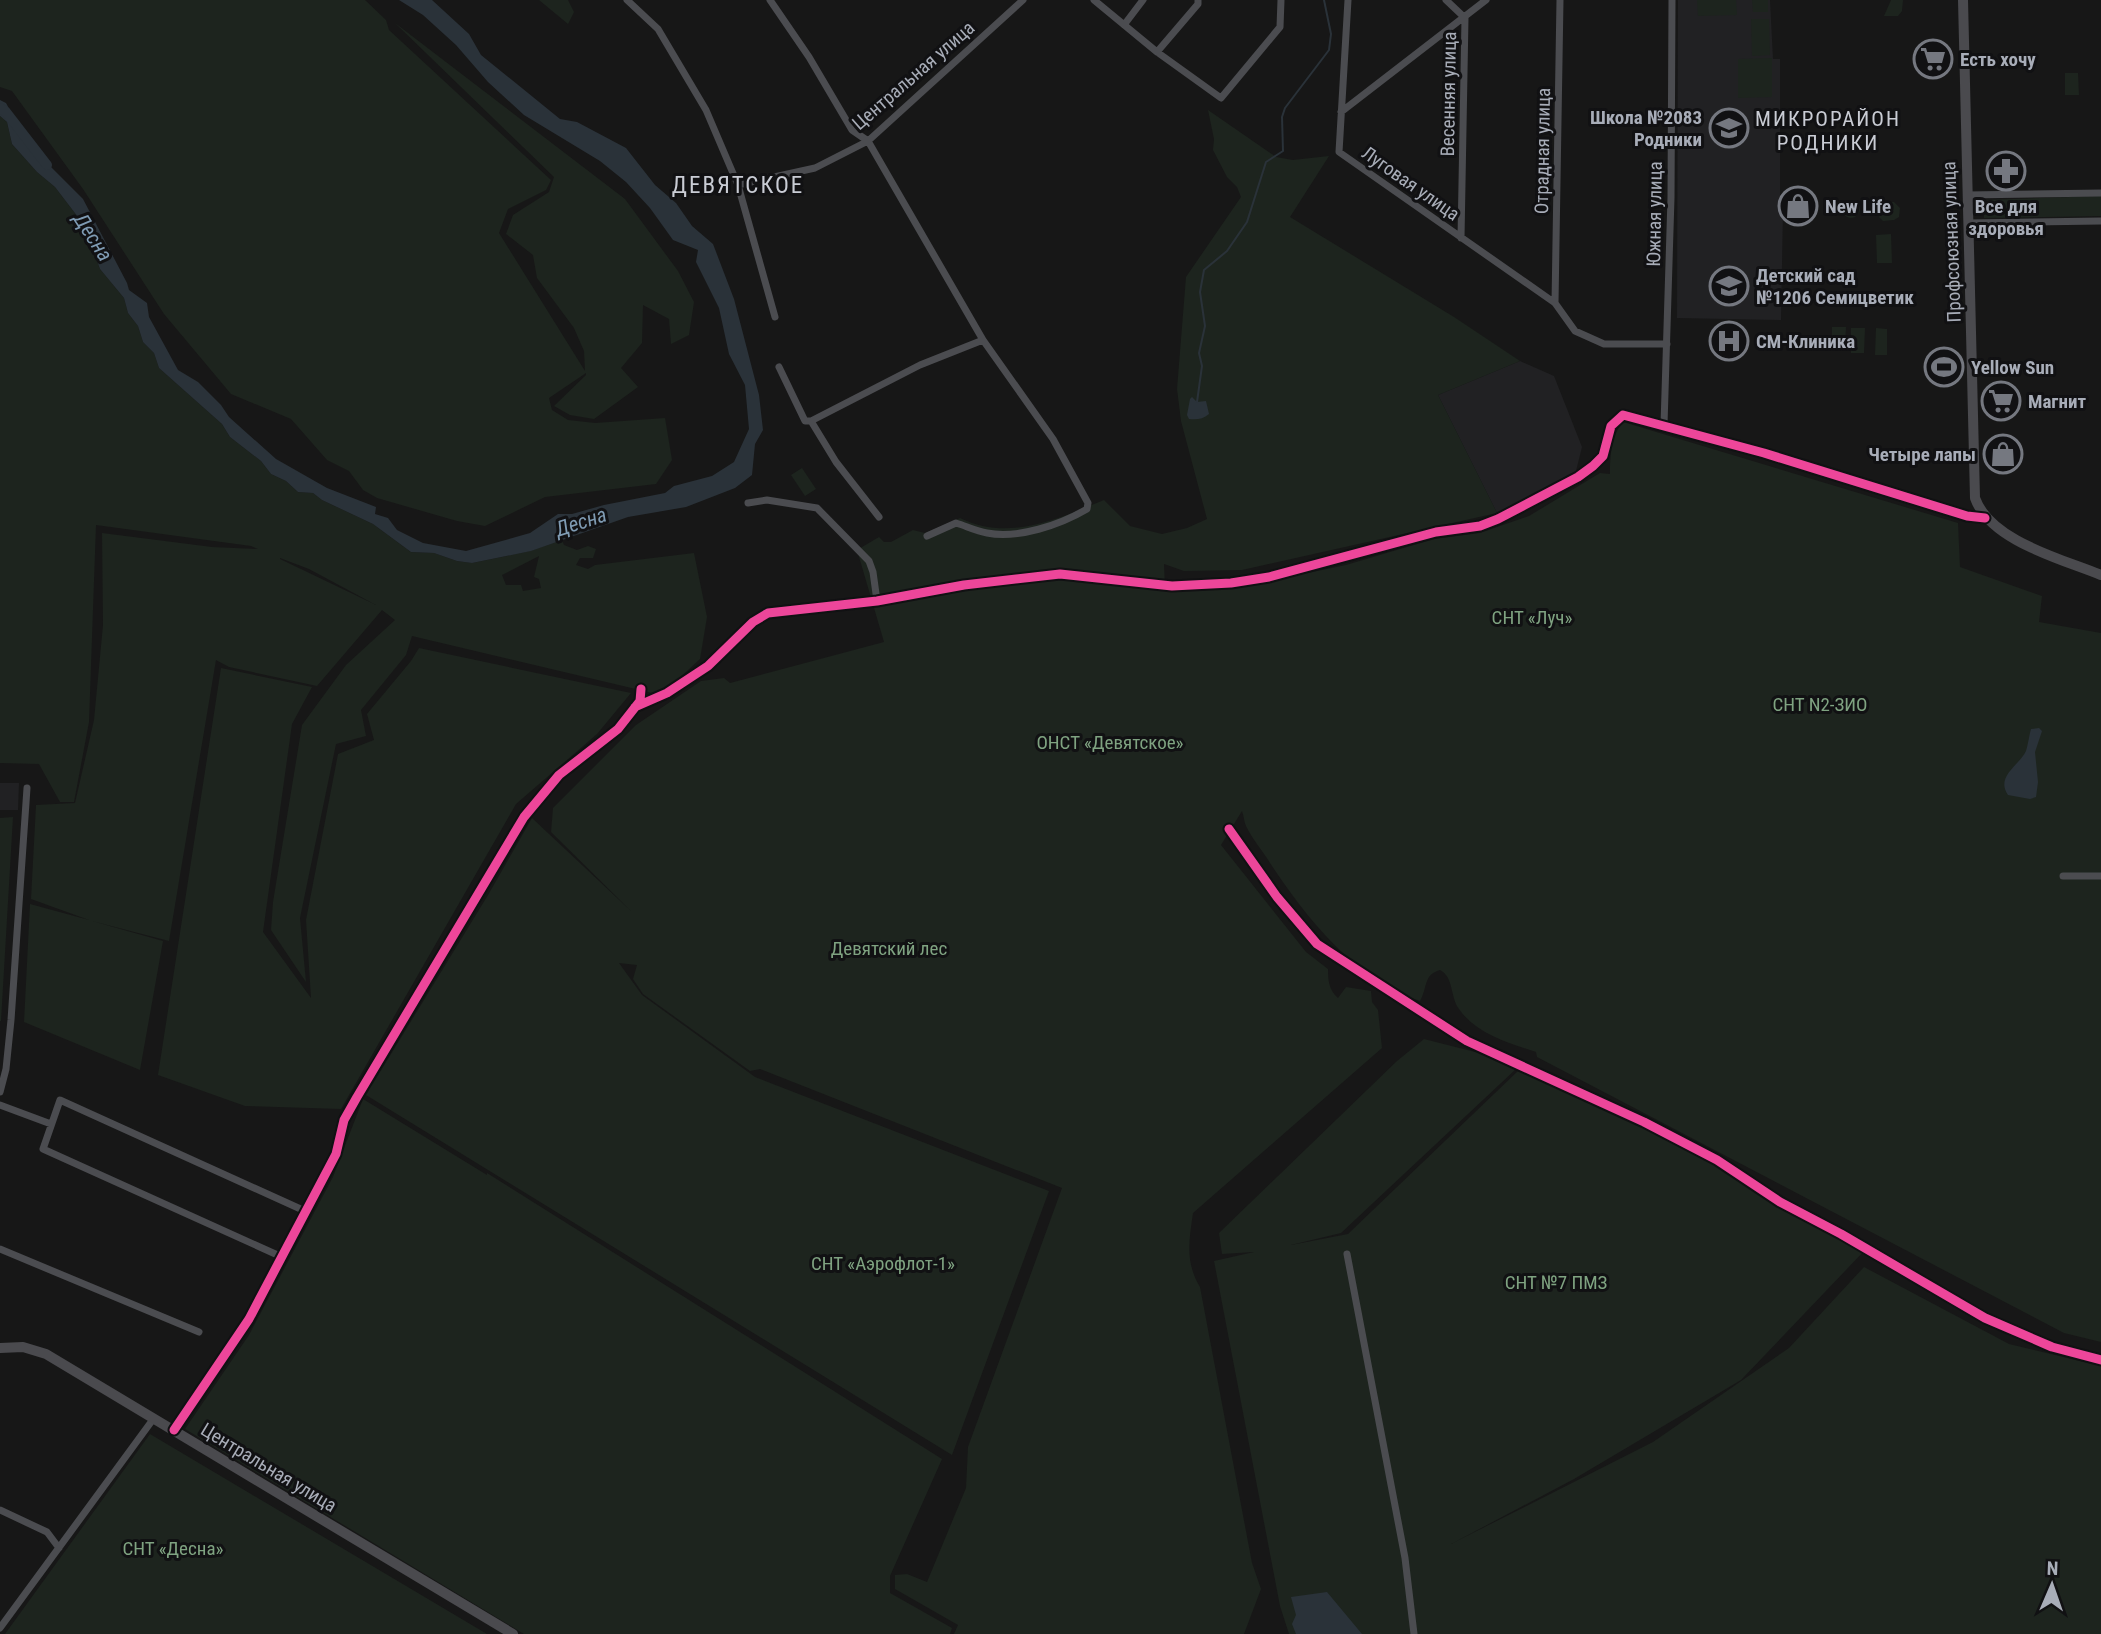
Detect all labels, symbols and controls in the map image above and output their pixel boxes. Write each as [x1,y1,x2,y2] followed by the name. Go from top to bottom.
[848,16,979,135] street label: Центральная улица
[1436,31,1461,157] street label: Весенняя улица
[1912,38,1954,80] supermarket icon: Есть хочу
[1960,48,2036,71] place label: Есть хочу
[1530,88,1555,214] street label: Отрадная улица
[1590,106,1702,151] place label: Школа №2083 Родники
[1708,107,1750,149] school or university icon: Школа №2083 Родники
[1755,107,1901,155] district label: МИКРОРАЙОН РОДНИКИ
[1357,141,1464,226] street label: Луговая улица
[1985,150,2027,192] pharmacy icon: Все для здоровья
[1642,161,1667,267] street label: Южная улица
[1937,161,1966,323] street label: Профсоюзная улица
[672,172,804,199] district label: ДЕВЯТСКОЕ
[1777,185,1819,227] shop icon: New Life
[1825,195,1891,218] place label: New Life
[1968,195,2044,240] place label: Все для здоровья
[68,207,117,266] water label: Десна
[1756,264,1914,309] place label: Детский сад №1206 Семицветик
[1708,265,1750,307] school or university icon: Детский сад №1206 Семицветик
[1708,320,1750,362] hospital icon: СМ-Клиника
[1756,330,1855,353] place label: СМ-Клиника
[1923,346,1965,388] sports icon: Yellow Sun
[1971,356,2054,379] place label: Yellow Sun
[1980,380,2022,422] supermarket icon: Магнит
[2028,390,2086,413] place label: Магнит
[1982,433,2024,475] shop icon: Четыре лапы
[1868,443,1976,466] place label: Четыре лапы
[550,502,610,542] water label: Десна
[1492,606,1572,629] park label: СНТ «Луч»
[1772,693,1868,716] park label: СНТ N2-ЗИО
[1036,731,1184,754] park label: ОНСТ «Девятское»
[831,937,947,960] park label: Девятский лес
[811,1252,955,1275] park label: СНТ «Аэрофлот-1»
[1505,1271,1608,1294] park label: СНТ №7 ПМЗ
[197,1418,341,1517] street label: Центральная улица
[122,1537,224,1560] park label: СНТ «Десна»
[2017,1550,2087,1620] north arrow
[2046,1557,2059,1580] text: N

